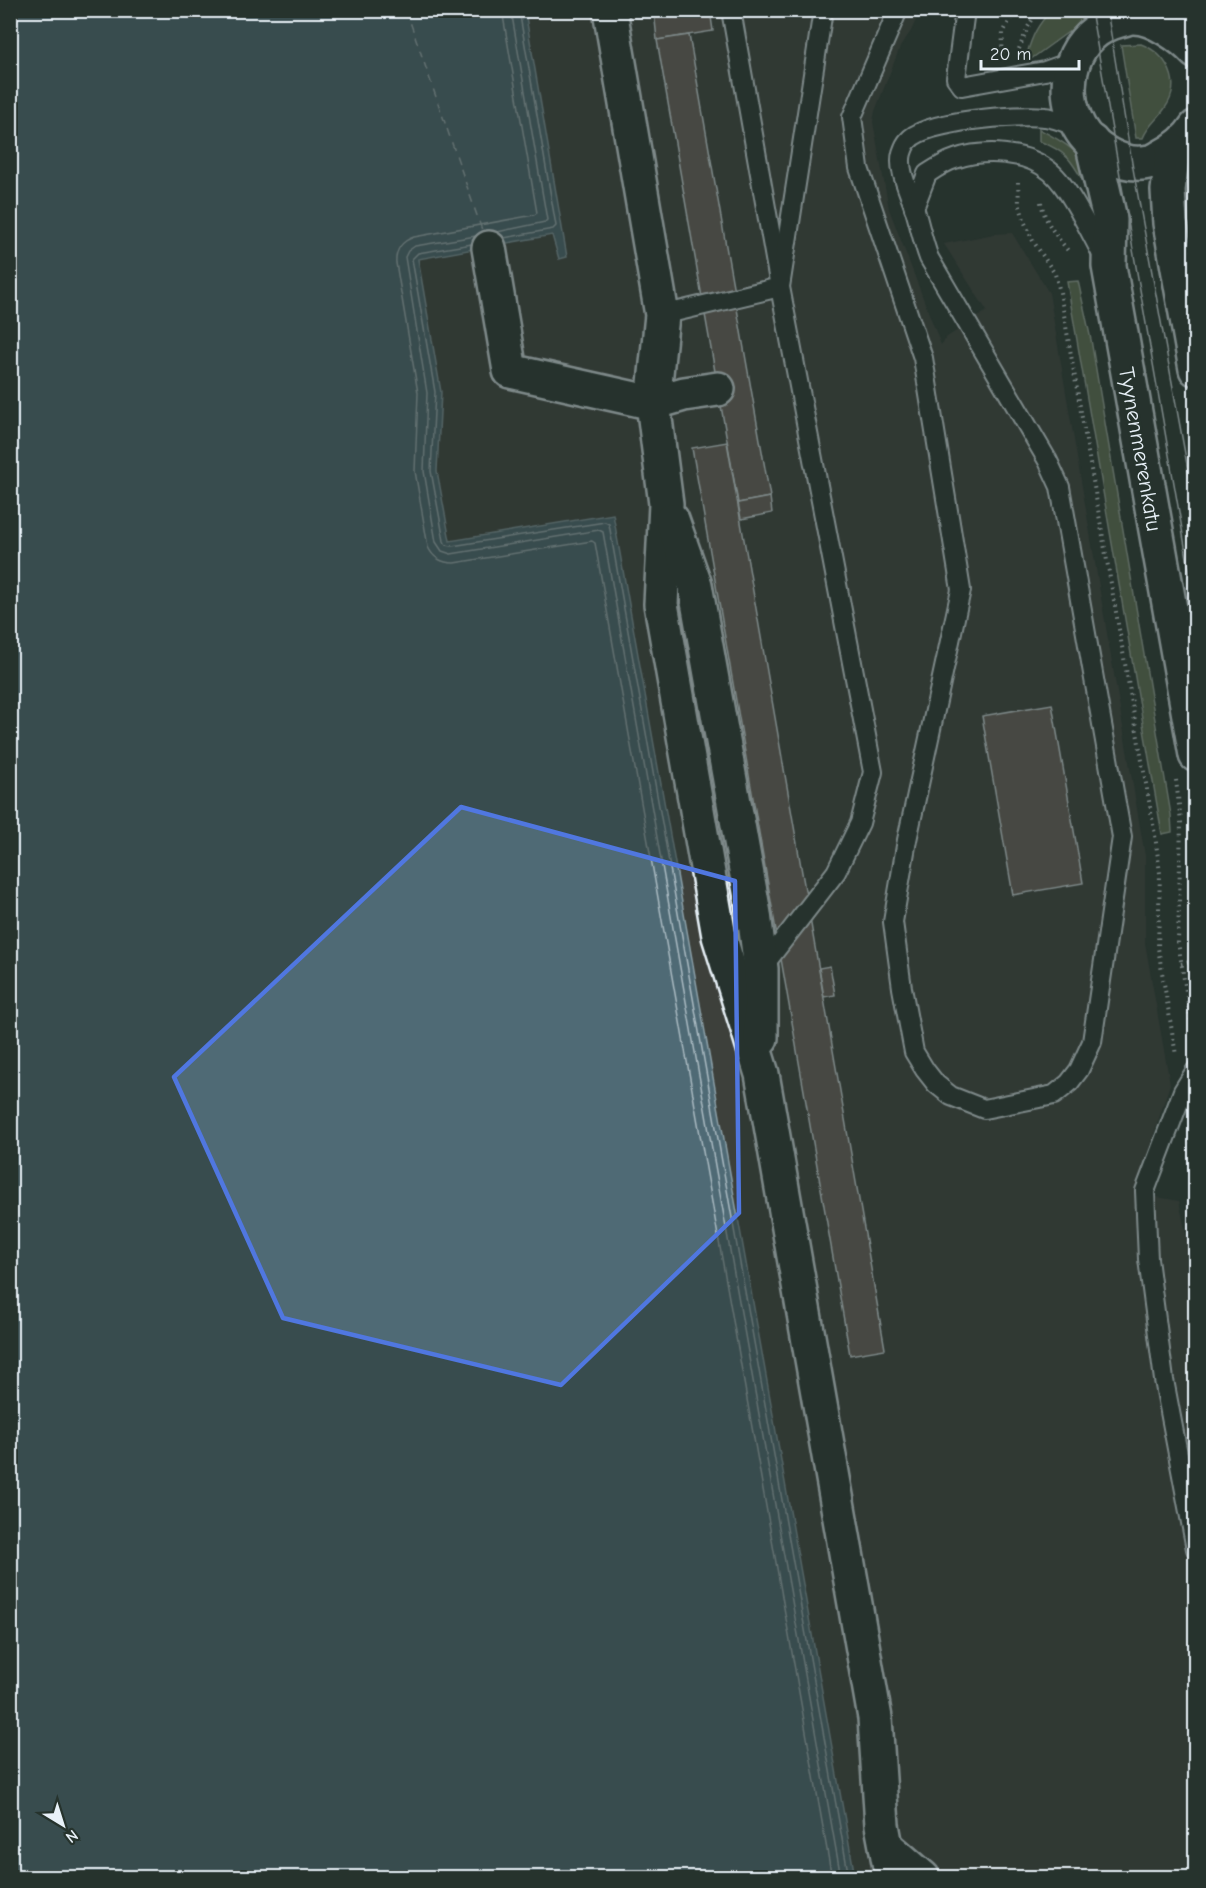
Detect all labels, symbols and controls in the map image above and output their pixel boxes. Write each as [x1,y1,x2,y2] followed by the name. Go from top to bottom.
[981,33,1078,71] scale bar
[990,44,1031,65] text: 20 m
[1113,365,1167,533] street label: Tyynenmerenkatu
[33,1795,93,1855] north arrow
[62,1826,81,1846] text: N

